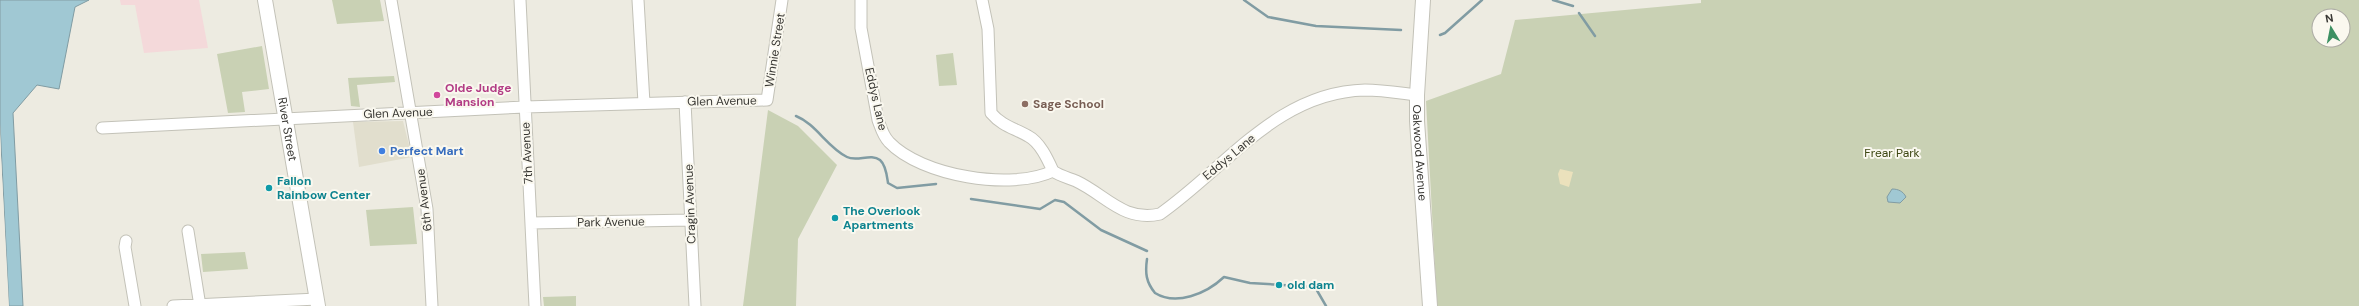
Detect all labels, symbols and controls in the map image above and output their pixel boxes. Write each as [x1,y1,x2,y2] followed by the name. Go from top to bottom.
[2311,8,2351,48] north arrow
[761,11,789,88] street label: Winnie Street
[2324,11,2334,26] text: N
[861,66,891,132] street label: Eddys Lane
[445,80,511,110] place label: Olde Judge Mansion
[432,90,442,100] marker: Olde Judge Mansion
[687,92,757,110] street label: Glen Avenue
[274,96,301,163] street label: River Street
[1033,96,1104,112] place label: Sage School
[1020,99,1030,109] marker: Sage School
[363,104,433,122] street label: Glen Avenue
[1409,104,1431,202] street label: Oakwood Avenue
[517,121,537,184] street label: 7th Avenue
[1199,130,1259,184] street label: Eddys Lane
[390,143,464,159] place label: Perfect Mart
[1864,145,1920,161] park label: Frear Park
[377,146,387,156] marker: Perfect Mart
[681,164,699,244] street label: Cragin Avenue
[412,168,436,232] street label: 6th Avenue
[277,173,370,203] place label: Fallon Rainbow Center
[264,183,274,193] marker: Fallon Rainbow Center
[843,203,921,233] place label: The Overlook Apartments
[577,213,645,231] street label: Park Avenue
[830,213,840,223] marker: The Overlook Apartments
[1287,277,1334,293] place label: old dam
[1274,280,1284,290] marker: old dam

